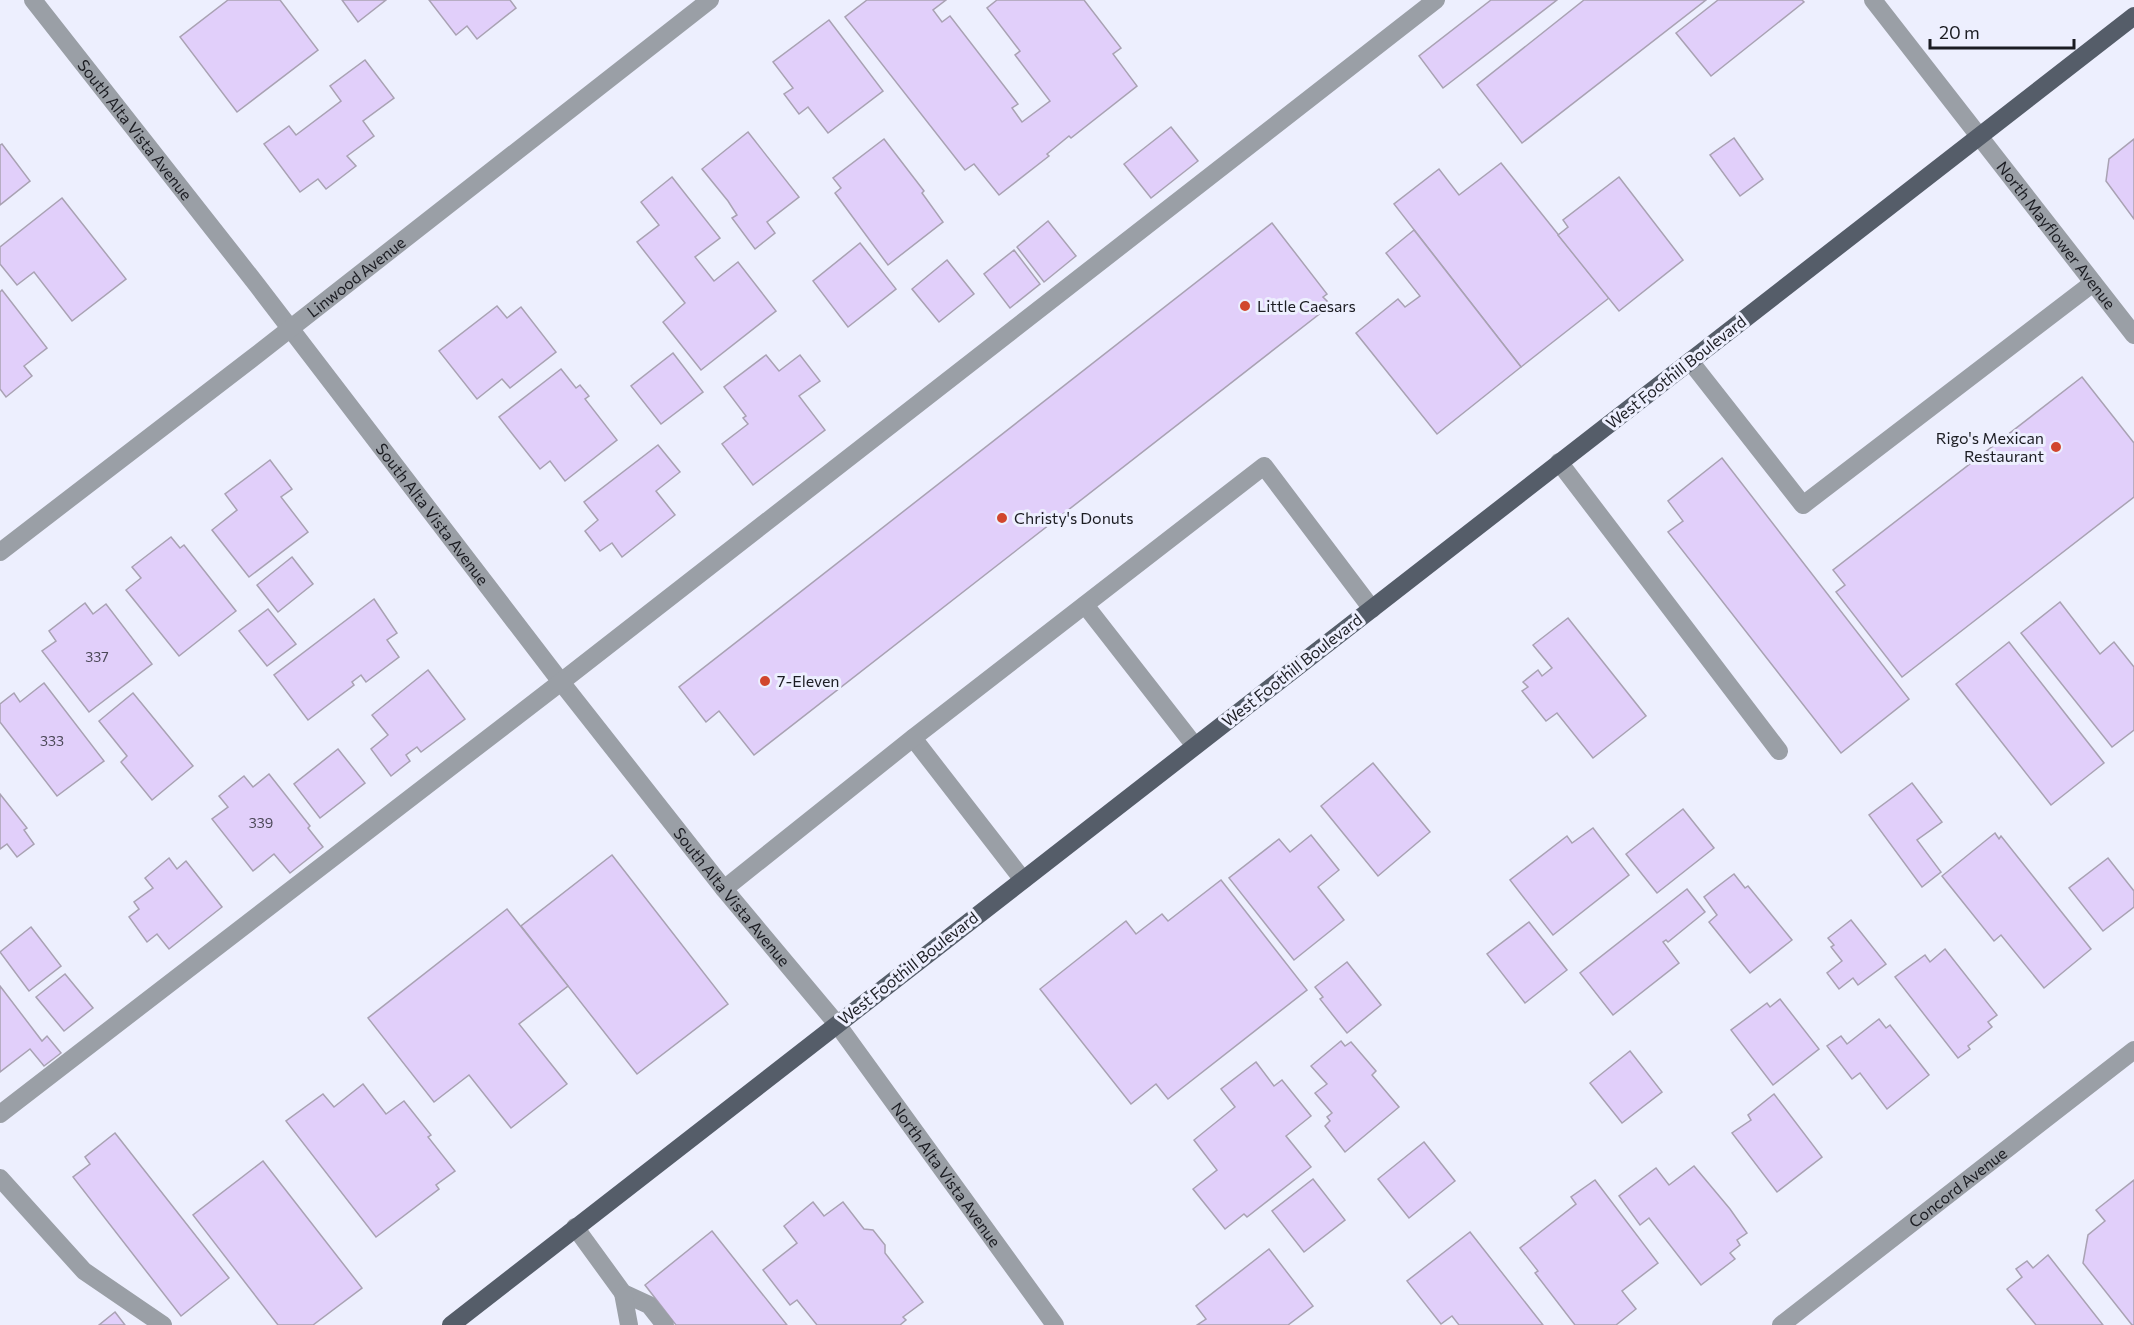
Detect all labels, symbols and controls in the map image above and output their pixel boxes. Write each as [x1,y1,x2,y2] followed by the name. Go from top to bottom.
[1930,12,2074,50] scale bar
[1939,21,1980,43] text: 20 m
[74,55,196,204] street label: South Alta Vista Avenue
[1993,157,2120,312] street label: North Mayflower Avenue
[303,232,409,321] street label: Linwood Avenue
[1257,296,1356,315] place label: Little Caesars
[1238,299,1252,313] marker: Little Caesars
[1602,311,1749,432] street label: West Foothill Boulevard
[1936,428,2044,465] place label: Rigo's Mexican Restaurant
[372,439,493,588] street label: South Alta Vista Avenue
[2049,440,2063,454] marker: Rigo's Mexican Restaurant
[1014,508,1134,527] place label: Christy's Donuts
[995,511,1009,525] marker: Christy's Donuts
[1218,609,1365,730] street label: West Foothill Boulevard
[85,648,109,665] house number: 337
[777,671,840,690] place label: 7-Eleven
[758,674,772,688] marker: 7-Eleven
[40,732,64,749] house number: 333
[249,814,273,831] house number: 339
[670,823,794,970] street label: South Alta Vista Avenue
[834,907,981,1028] street label: West Foothill Boulevard
[888,1098,1005,1250] street label: North Alta Vista Avenue
[1905,1143,2010,1231] street label: Concord Avenue

